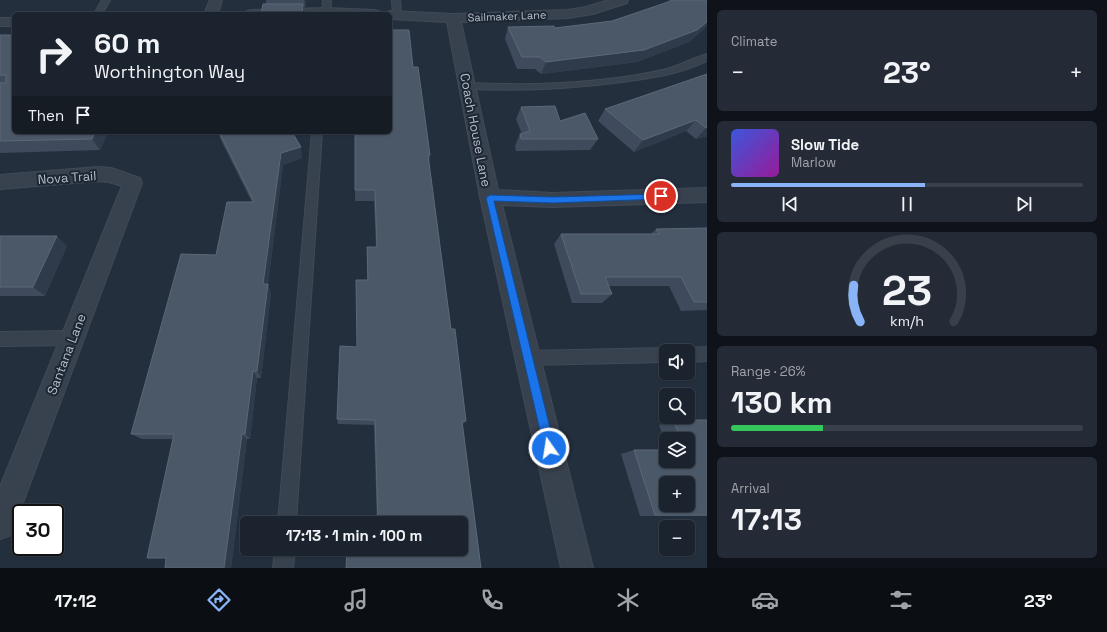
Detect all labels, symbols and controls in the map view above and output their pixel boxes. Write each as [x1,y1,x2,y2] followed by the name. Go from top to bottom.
[467,8,547,24] street label: Sailmaker Lane
[94,25,160,61] text: 60 m
[28,28,80,80] icon: right
[731,33,777,50] text: Climate
[883,53,931,92] text: 23°
[731,58,745,86] text: −
[1069,58,1083,86] text: +
[94,60,245,83] text: Worthington Way
[456,72,495,188] street label: Coach House Lane
[72,104,94,126] icon: arrive
[28,106,64,125] text: Then
[791,135,859,154] text: Slow Tide
[791,154,836,171] text: Marlow
[37,167,97,188] street label: Nova Trail
[644,179,678,213] pin
[650,185,672,207] icon: arrive
[779,193,801,215] icon: previous
[896,193,918,215] icon: pause
[1013,193,1035,215] icon: next
[882,264,932,317] text: 23
[43,311,90,397] street label: Santana Lane
[890,312,924,330] text: km/h
[659,344,695,556] map controls
[659,344,695,380] button: sound
[731,363,806,380] text: Range · 26%
[731,383,832,422] text: 130 km
[659,388,695,424] button: search
[528,427,570,469] position arrow
[659,432,695,468] button: layers
[659,476,695,512] button: +
[731,480,770,497] text: Arrival
[731,500,802,539] text: 17:13
[12,504,64,556] speed limit sign: 30
[659,520,695,556] button: −
[286,526,422,545] text: 17:13 · 1 min · 100 m
[205,586,233,614] icon: directions
[342,586,370,614] icon: music
[478,586,506,614] icon: phone
[614,586,642,614] icon: climate
[751,586,779,614] icon: car
[887,586,915,614] icon: filters
[54,589,97,612] text: 17:12
[1024,589,1053,612] text: 23°

